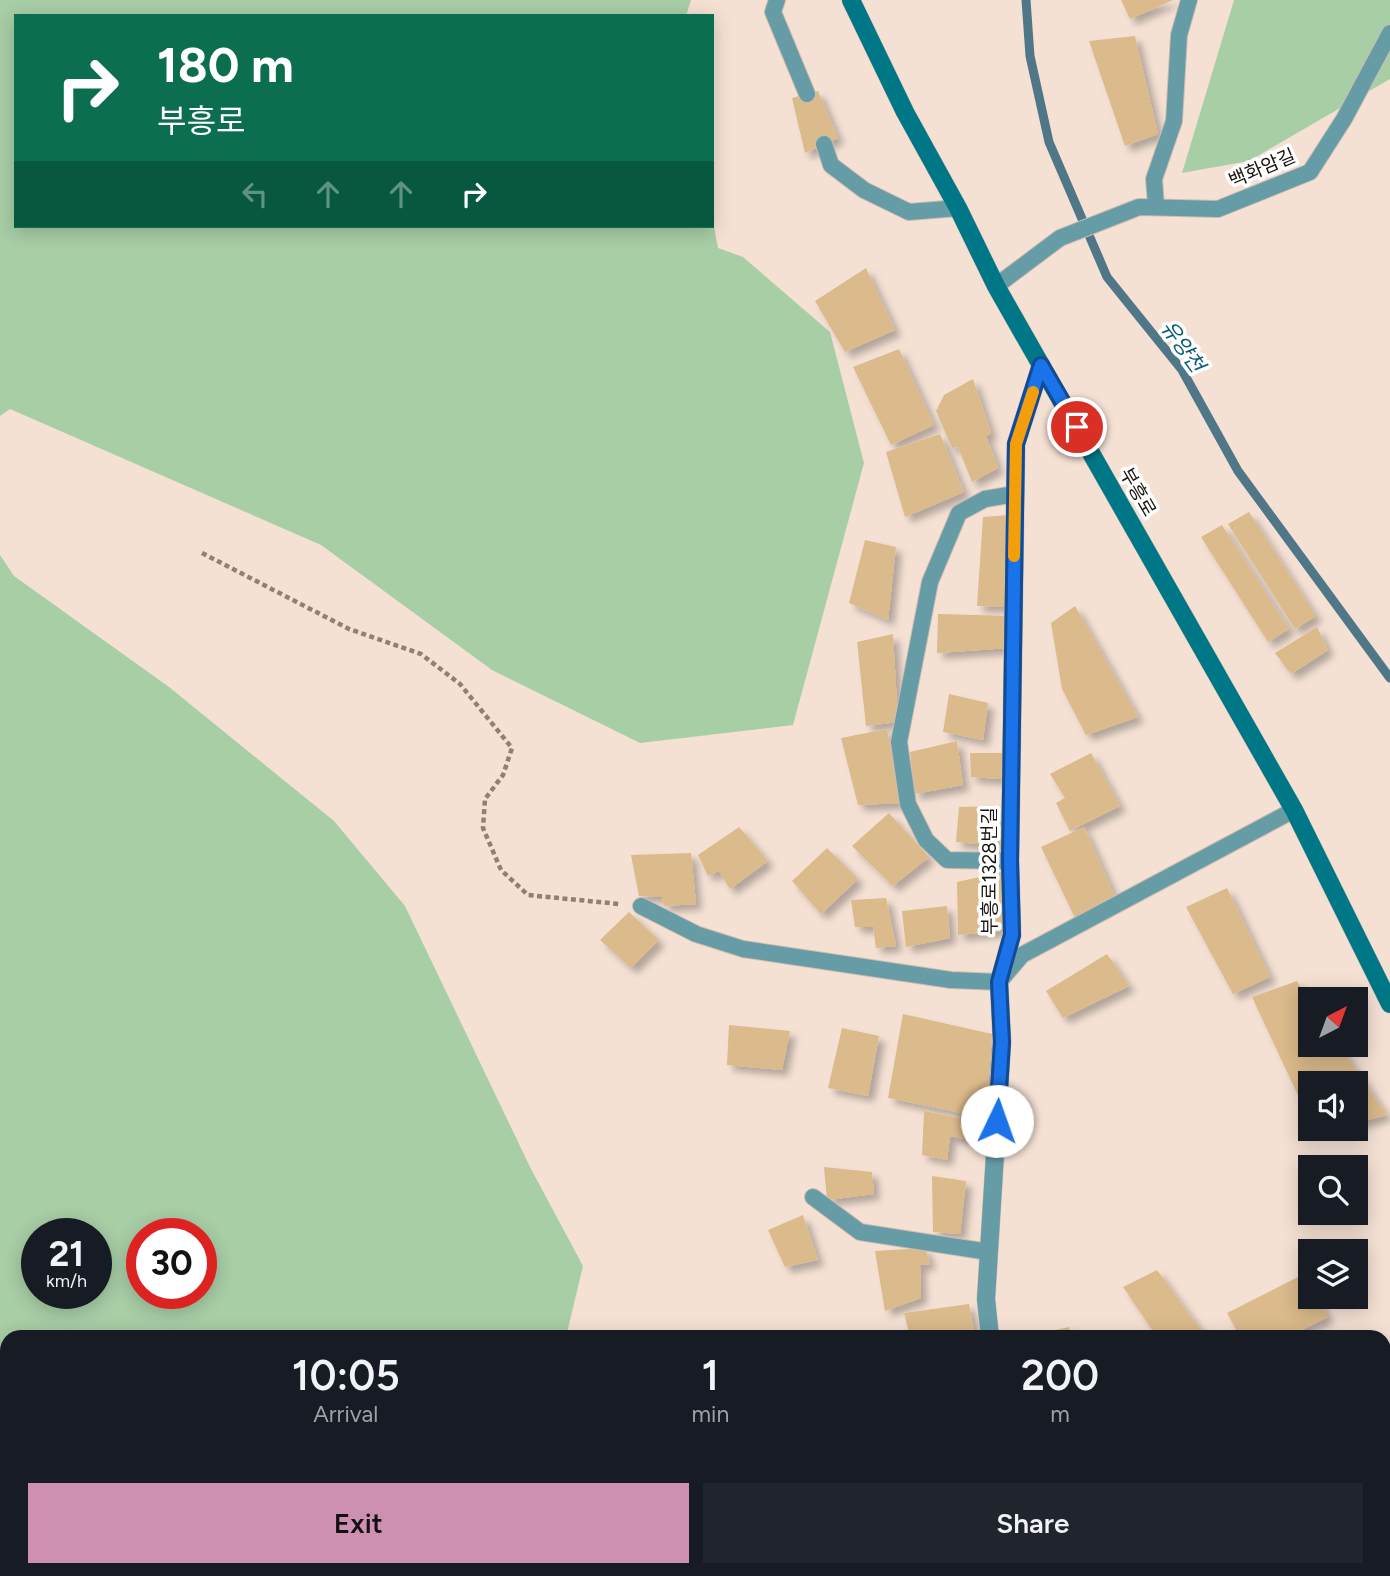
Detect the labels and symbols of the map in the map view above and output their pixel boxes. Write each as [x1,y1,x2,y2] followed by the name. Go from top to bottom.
[1225,144,1299,192] street label: 백화암길
[1156,315,1212,379] water label: 유양천
[1047,397,1107,457] pin
[1115,464,1161,520] street label: 부흥로
[978,807,1001,935] street label: 부흥로1328번길
[1298,987,1368,1057] north arrow
[960,1084,1034,1158] position arrow
[126,1218,217,1309] speed limit sign: 30

